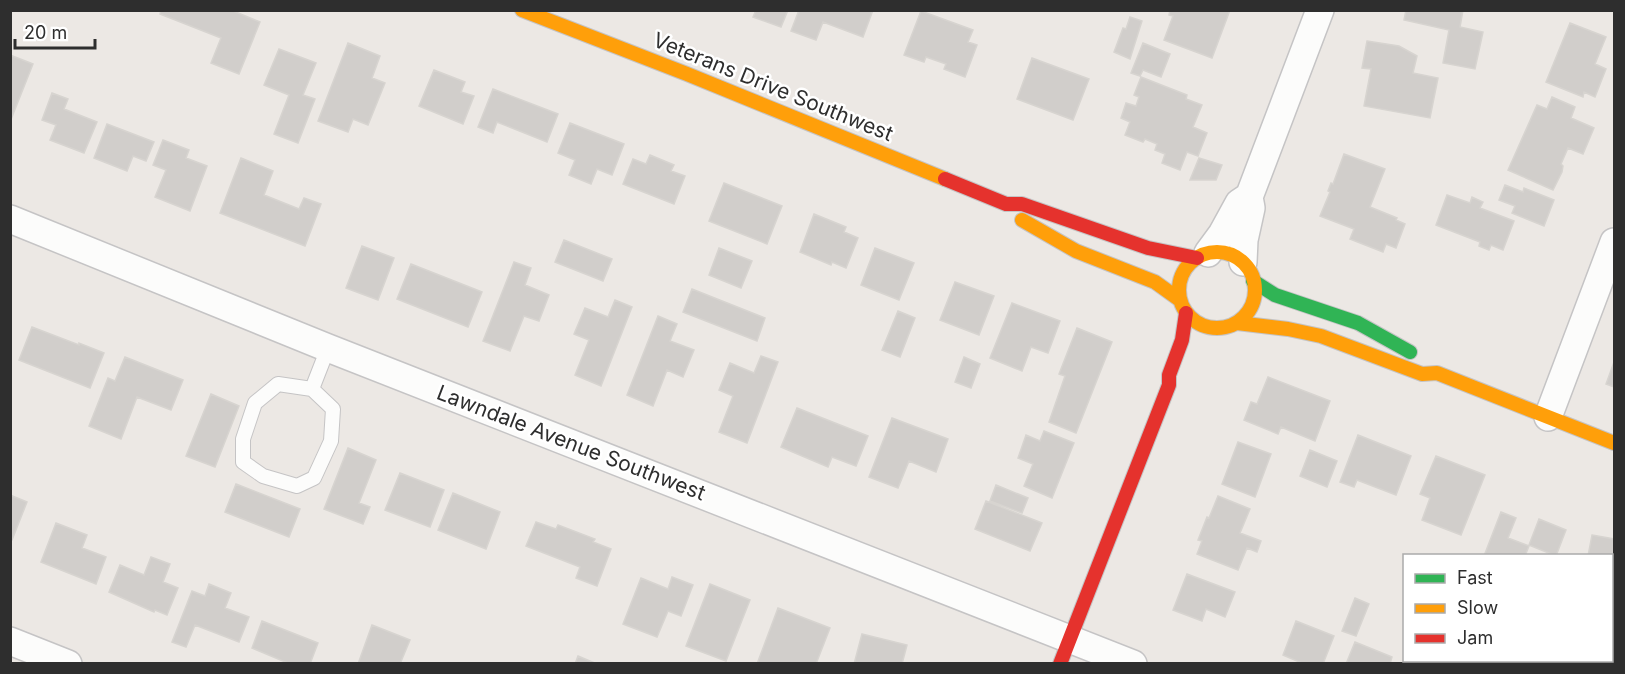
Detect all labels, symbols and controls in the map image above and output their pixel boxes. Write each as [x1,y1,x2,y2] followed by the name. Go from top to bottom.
[15,12,94,50] scale bar
[24,22,67,43] text: 20 m
[650,27,897,146] street label: Veterans Drive Southwest
[433,380,709,505] street label: Lawndale Avenue Southwest
[1403,554,1613,662] legend
[1457,567,1493,588] text: Fast
[1457,597,1498,618] text: Slow
[1457,627,1493,648] text: Jam

